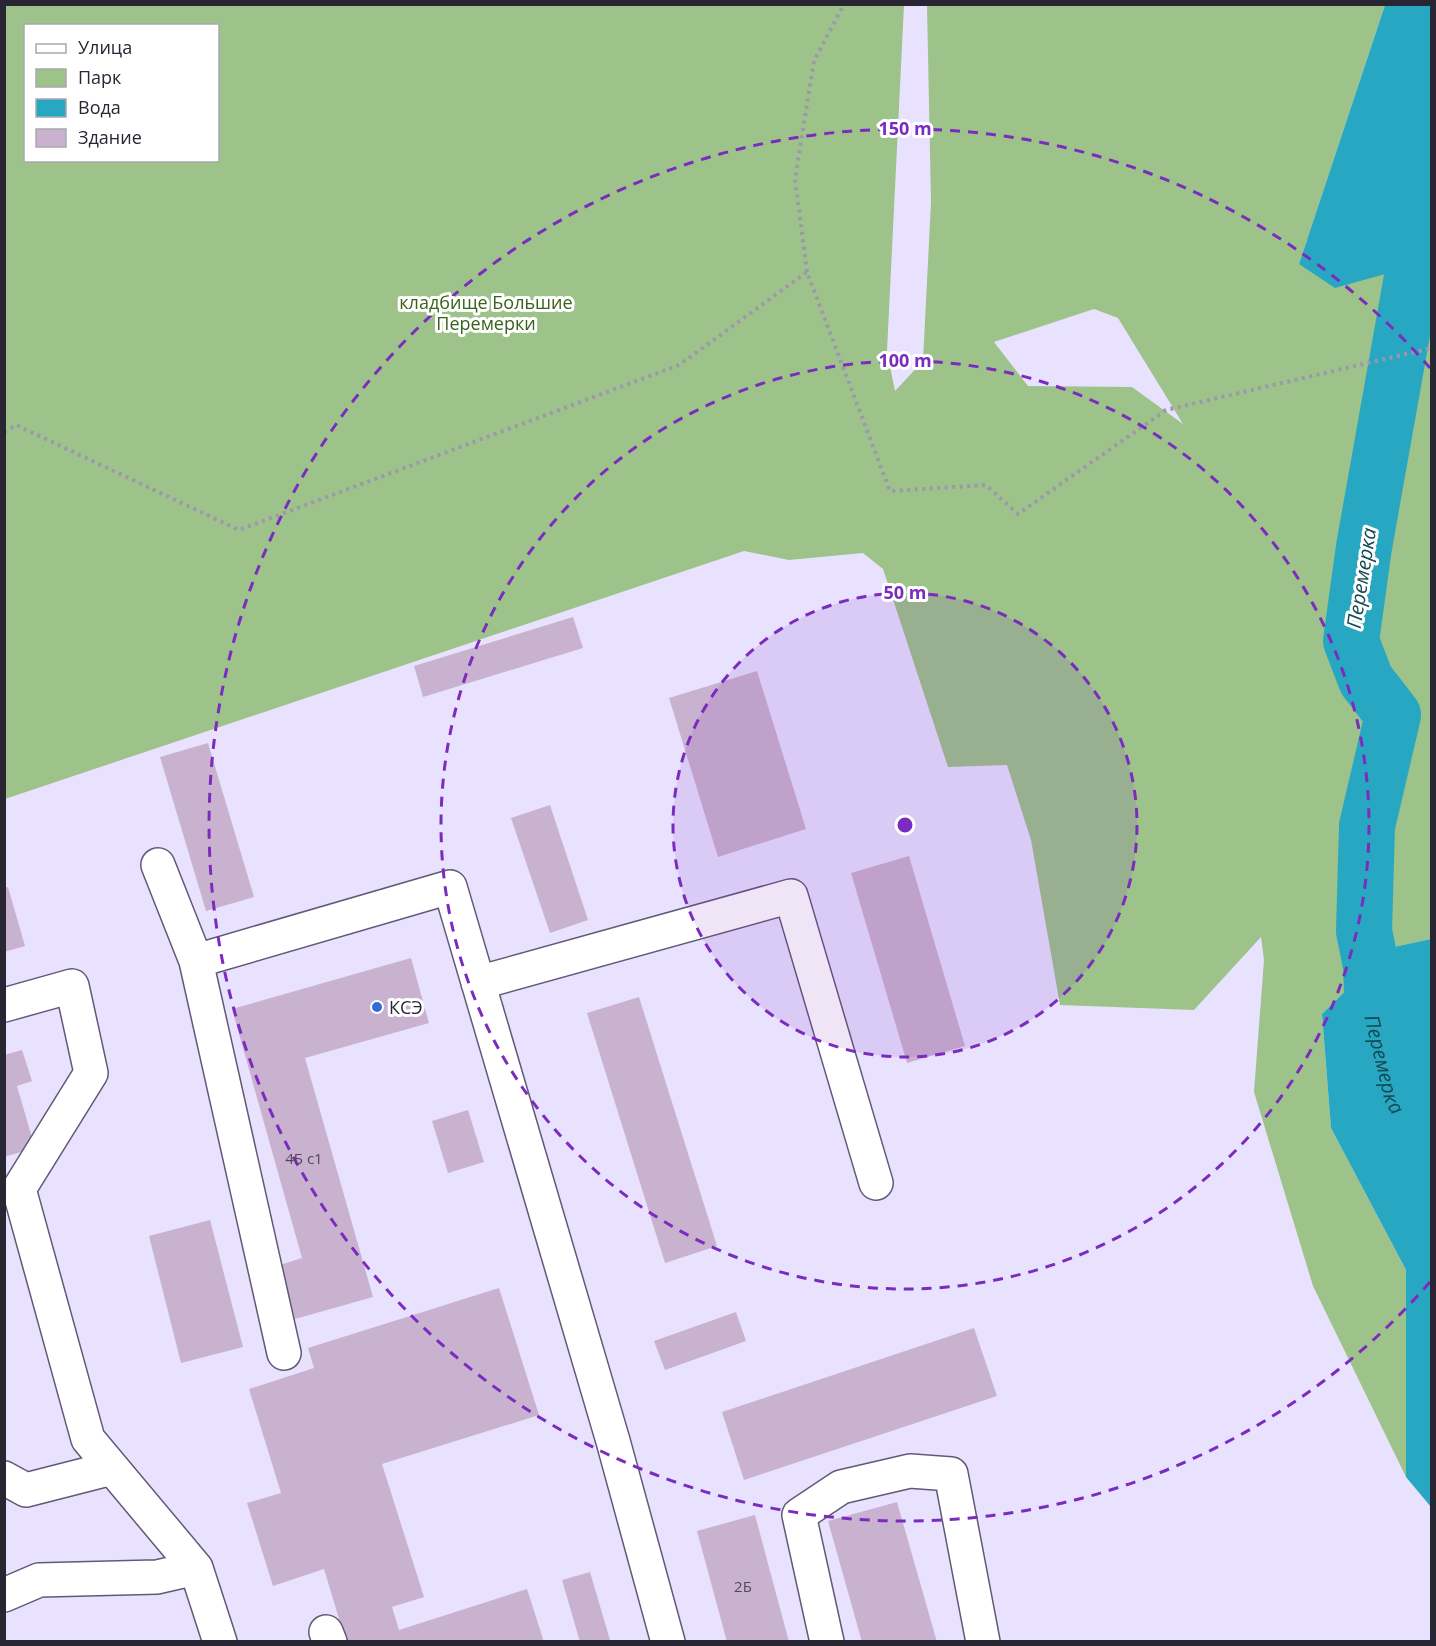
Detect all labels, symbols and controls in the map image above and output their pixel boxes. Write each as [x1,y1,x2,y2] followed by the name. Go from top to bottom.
[24,24,219,162] legend
[78,35,132,59] text: Улица
[78,65,122,89] text: Парк
[78,95,121,119] text: Вода
[878,116,932,140] text: 150 m
[78,125,142,149] text: Здание
[399,290,573,335] park label: кладбище Большие Перемерки
[878,348,932,372] text: 100 m
[1340,526,1382,630] water label: Перемерка
[884,580,926,604] text: 50 m
[895,815,915,835] centre of rings
[389,995,423,1019] place label: КСЭ
[370,1000,384,1014] marker: КСЭ
[1359,1012,1411,1119] water label: Перемерка
[285,1148,323,1168] house number: 4Б с1
[734,1576,752,1596] house number: 2Б

